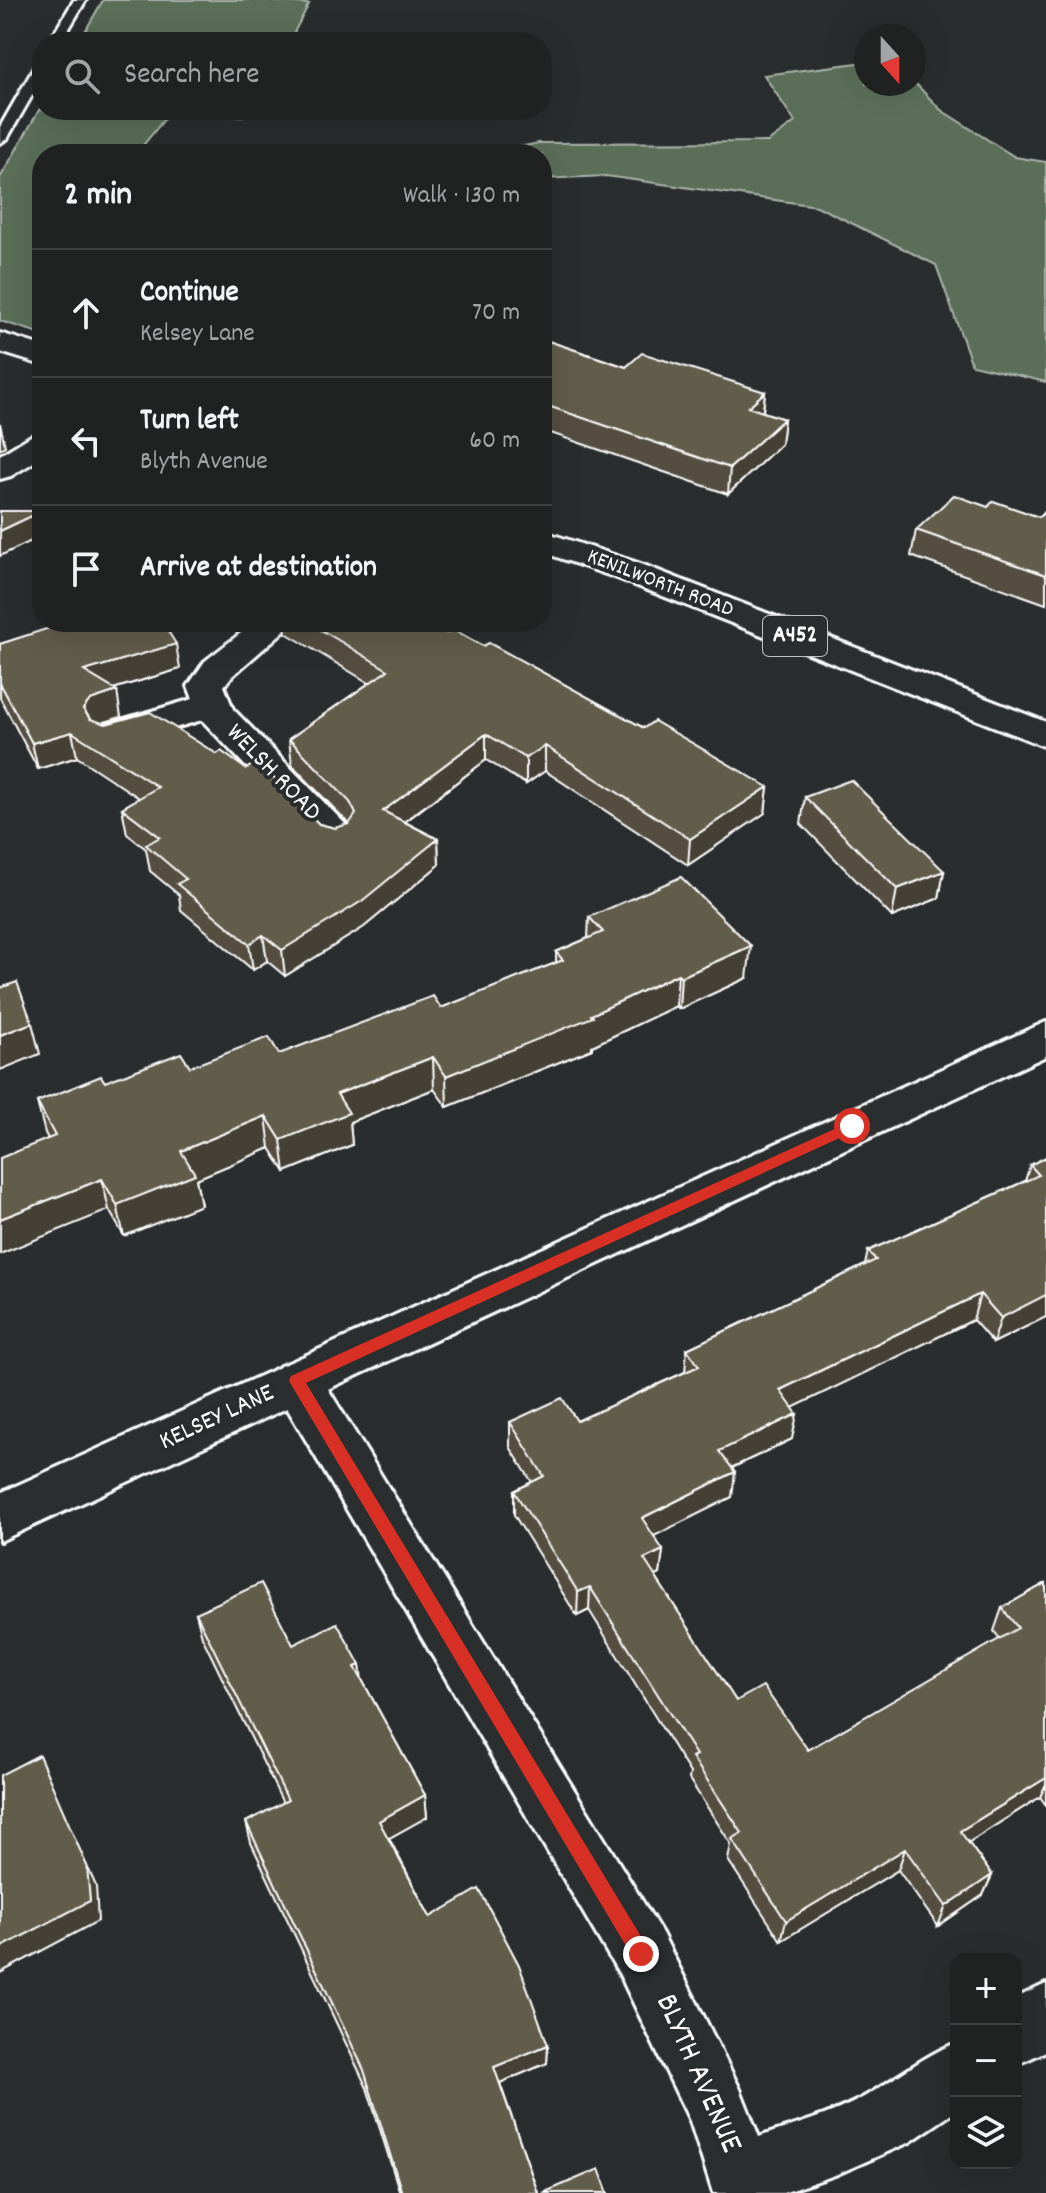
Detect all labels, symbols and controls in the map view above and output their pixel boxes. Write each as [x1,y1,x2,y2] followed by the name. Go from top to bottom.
[854,24,926,96] north arrow
[32,32,552,120] search box
[60,54,104,98] icon: search
[124,55,260,98] text: Search here
[64,172,132,221] text: 2 min
[403,178,520,215] text: Walk · 130 m
[140,273,239,316] text: Continue
[64,291,108,335] icon: ahead
[472,295,520,332] text: 70 m
[140,316,255,353] text: Kelsey Lane
[140,401,239,444] text: Turn left
[64,419,108,463] icon: left
[469,423,520,460] text: 60 m
[140,444,268,481] text: Blyth Avenue
[582,542,738,626] street label: KENILWORTH ROAD
[64,547,108,591] icon: arrive
[140,548,377,591] text: Arrive at destination
[763,616,827,656] road number: A452
[217,716,329,830] street label: WELSH ROAD
[834,1108,870,1144] route start
[154,1375,281,1461] street label: KELSEY LANE
[623,1936,659,1972] route end
[950,1953,1022,2169] map controls
[950,1953,1022,2025] button: +
[641,1987,753,2161] street label: BLYTH AVENUE
[950,2025,1022,2097] button: −
[950,2097,1022,2169] button: layers

